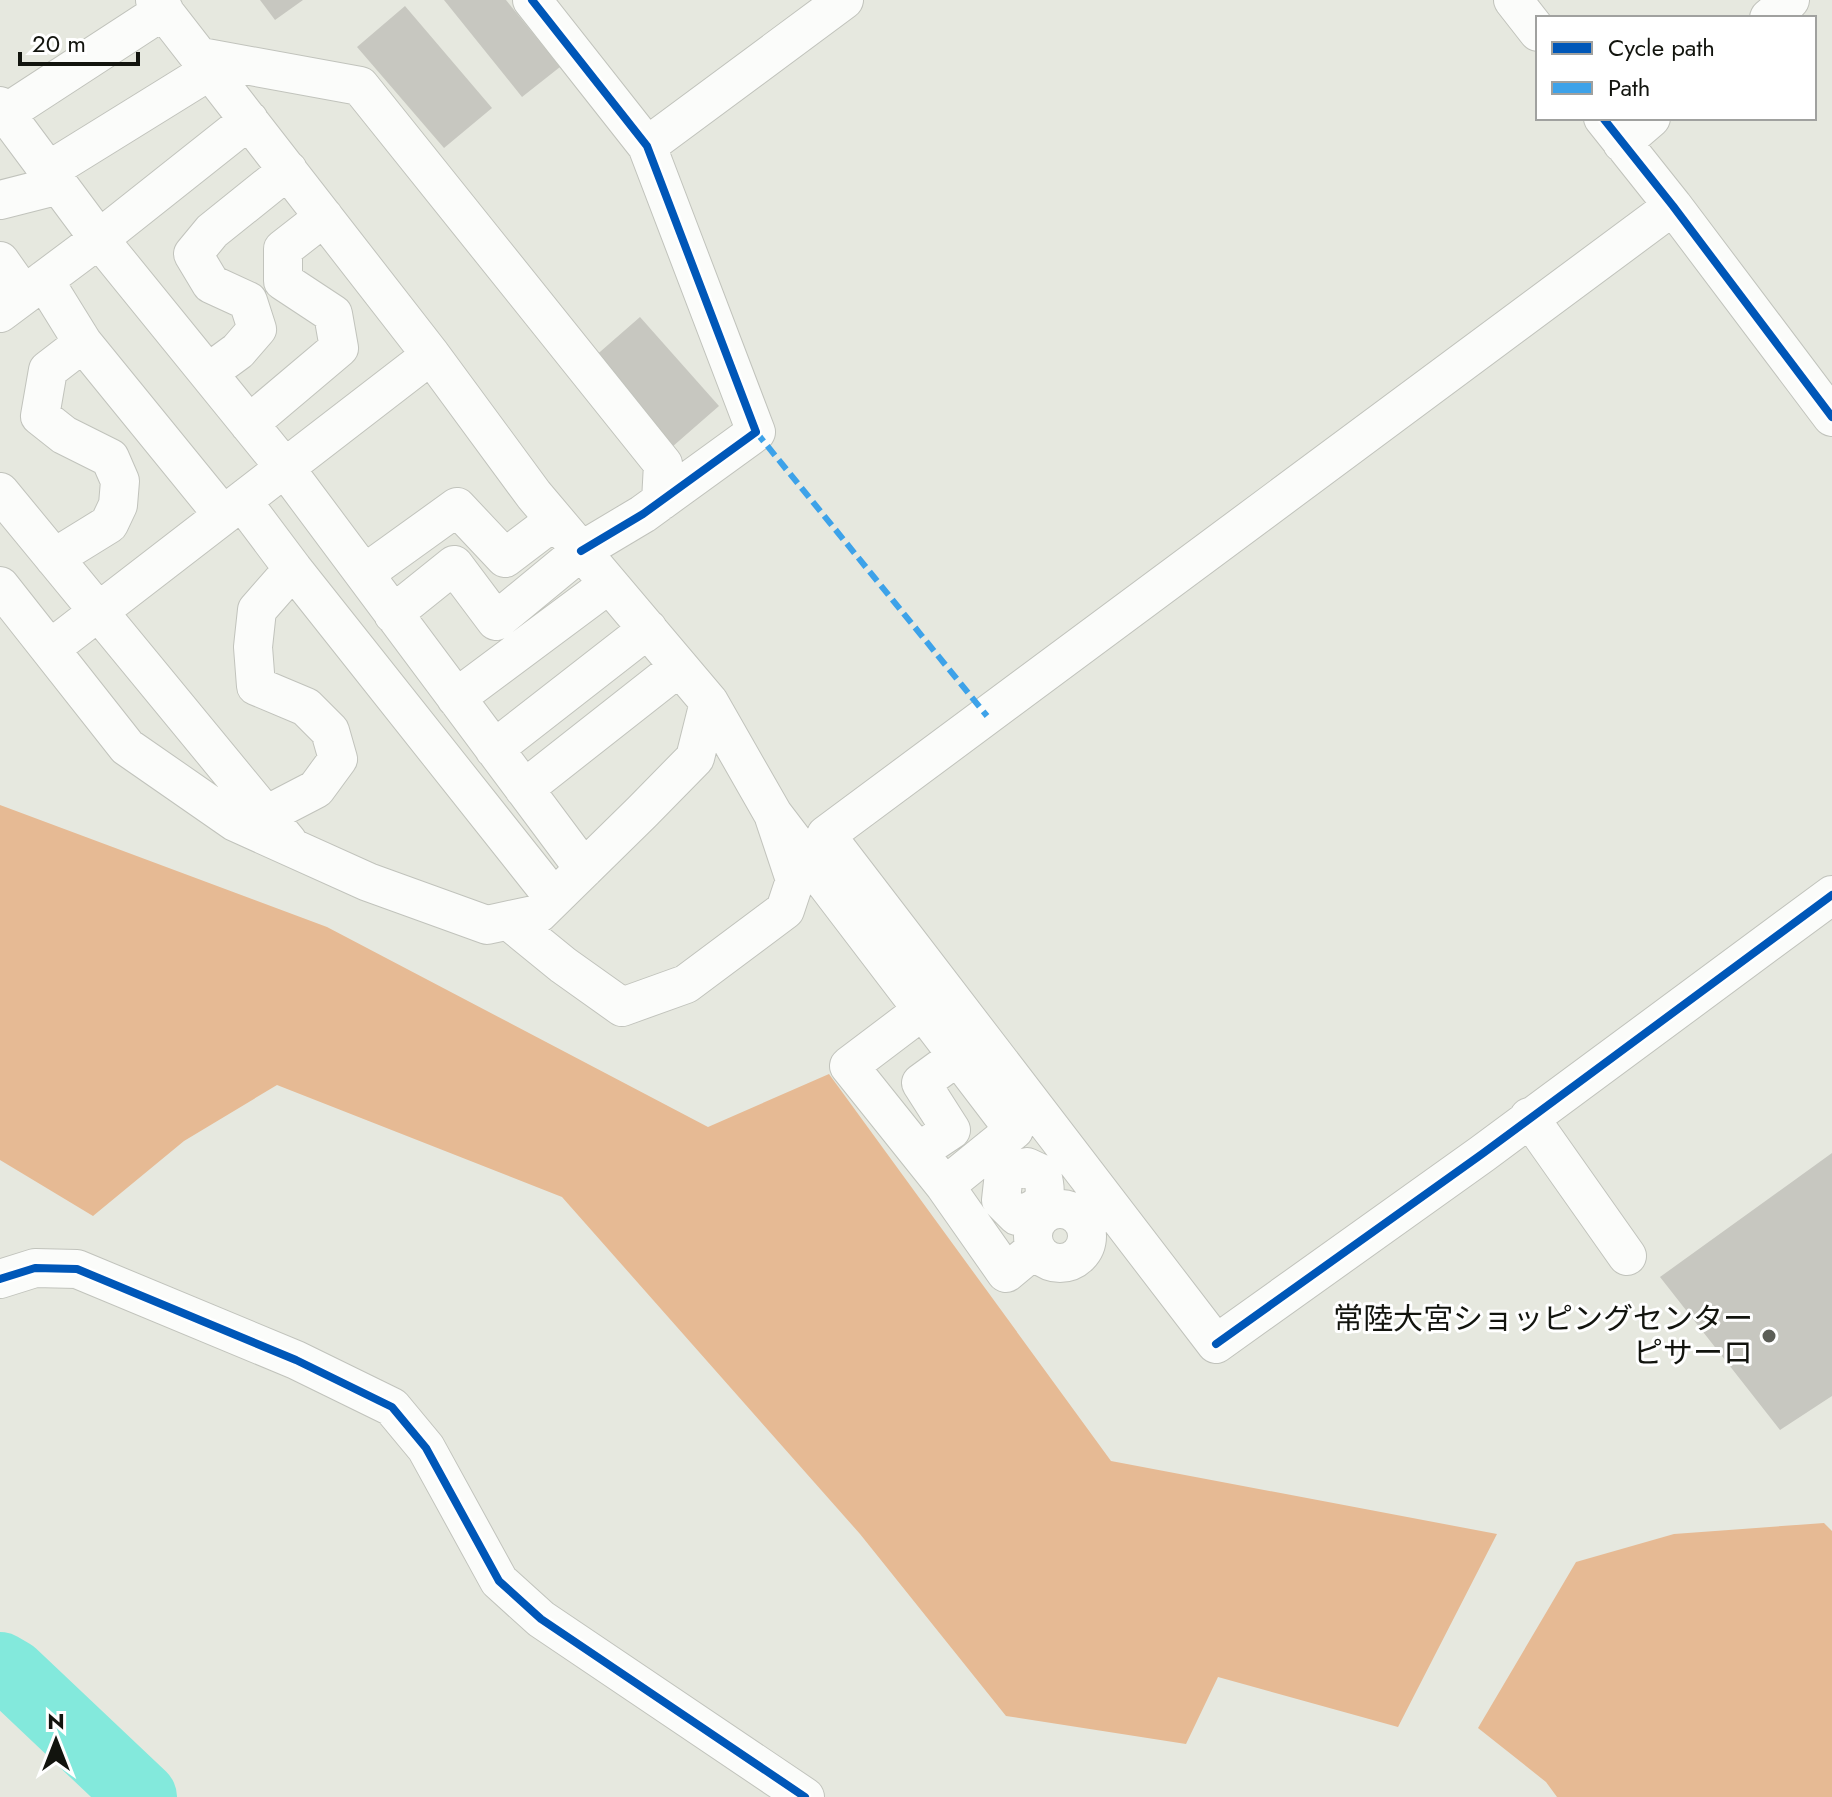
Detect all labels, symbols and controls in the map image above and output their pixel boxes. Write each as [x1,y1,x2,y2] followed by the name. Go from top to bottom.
[20,16,138,66] scale bar
[1536,16,1816,120] legend
[32,26,86,61] text: 20 m
[1608,30,1715,65] text: Cycle path
[1608,70,1650,105] text: Path
[1333,1297,1753,1374] place label: 常陸大宮ショッピングセンター ピサーロ
[1760,1327,1778,1345] marker: 常陸大宮ショッピングセンター ピサーロ
[16,1701,96,1781] north arrow
[47,1705,65,1737] text: N

